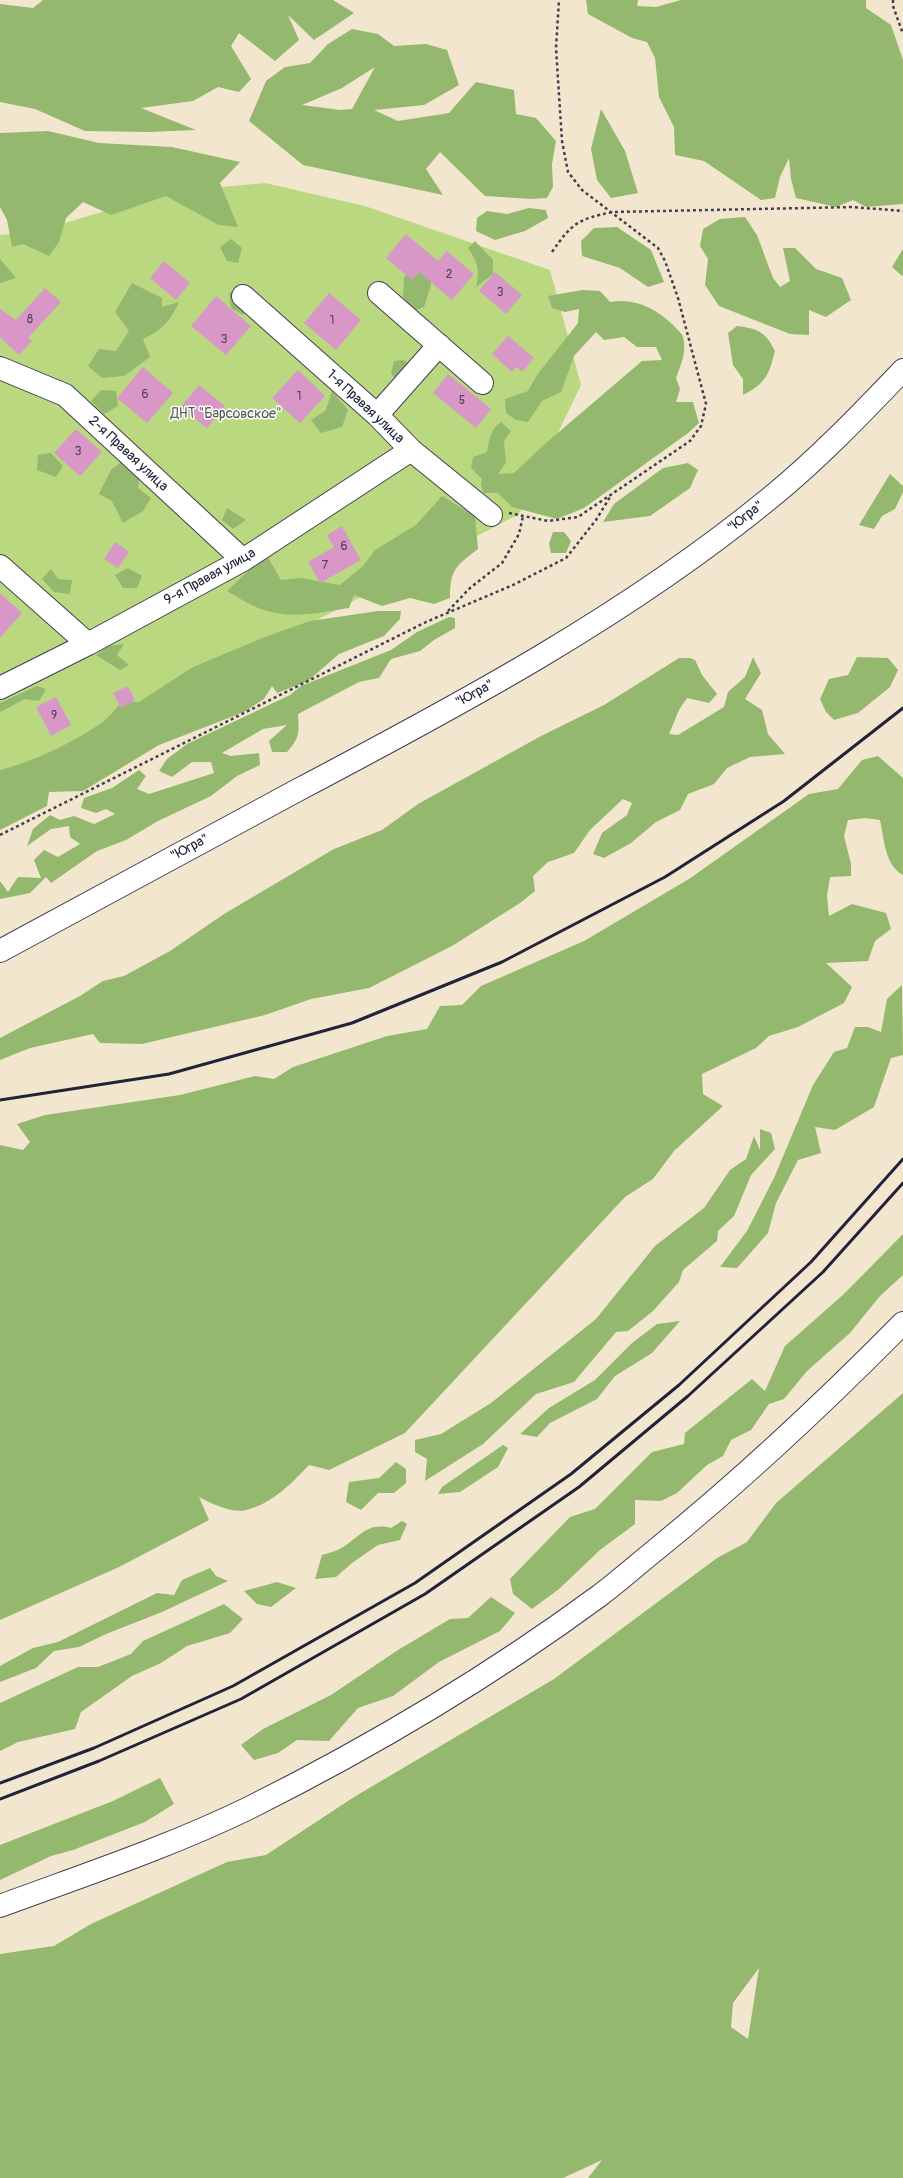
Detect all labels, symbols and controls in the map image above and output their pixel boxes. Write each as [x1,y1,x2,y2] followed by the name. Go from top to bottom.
[446,268,452,282] house number: 2
[497,286,503,300] house number: 3
[27,313,33,327] house number: 8
[330,314,334,328] house number: 1
[221,333,227,347] house number: 3
[323,367,407,447] street label: 1-я Правая улица
[142,388,148,402] house number: 6
[297,390,301,404] house number: 1
[459,394,465,408] house number: 5
[170,406,282,422] park label: ДНТ "Барсовское"
[85,413,171,495] street label: 2-я Правая улица
[75,445,81,459] house number: 3
[725,498,767,536] street label: "Югра"
[341,540,347,554] house number: 6
[161,545,259,609] street label: 9-я Правая улица
[322,559,328,573] house number: 7
[453,677,497,711] street label: "Югра"
[51,709,57,723] house number: 9
[168,831,212,865] street label: "Югра"

